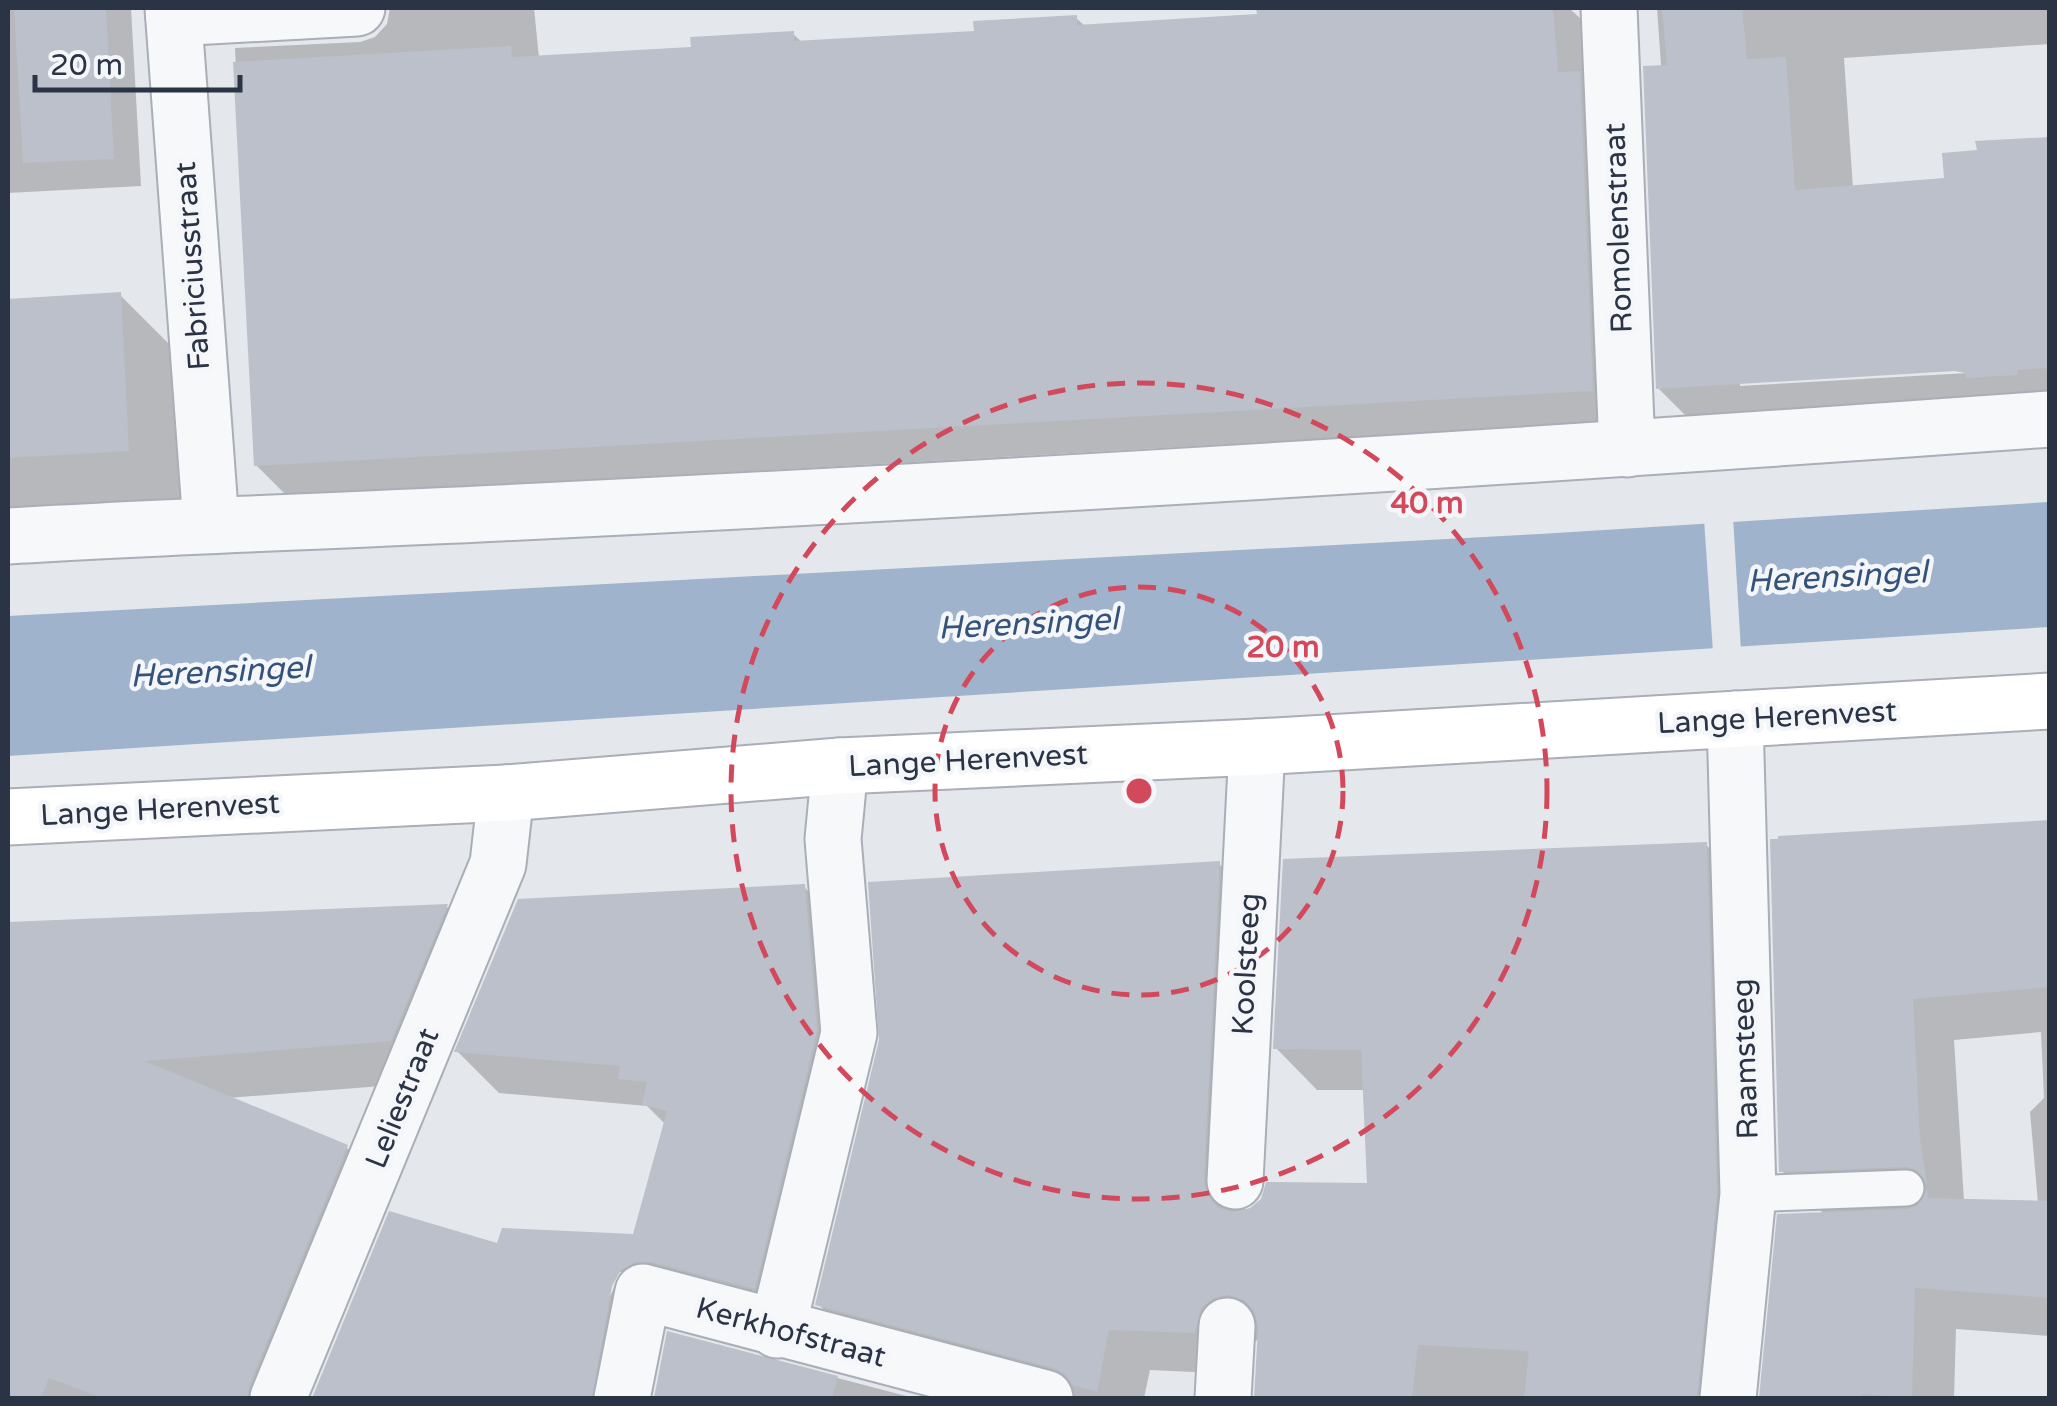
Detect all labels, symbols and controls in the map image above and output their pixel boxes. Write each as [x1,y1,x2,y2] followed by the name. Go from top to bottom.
[35,30,240,92] scale bar
[50,47,123,84] text: 20 m
[1596,122,1641,334] street label: Romolenstraat
[167,160,218,371] street label: Fabriciusstraat
[1390,485,1464,522] text: 40 m
[1746,553,1932,601] water label: Herensingel
[937,600,1123,648] water label: Herensingel
[1246,629,1320,666] text: 20 m
[129,648,315,696] water label: Herensingel
[1656,693,1898,742] street label: Lange Herenvest
[847,736,1089,785] street label: Lange Herenvest
[1121,773,1157,809] centre of rings
[39,785,281,834] street label: Lange Herenvest
[1224,892,1269,1036] street label: Koolsteeg
[1724,978,1767,1140] street label: Raamsteeg
[358,1023,447,1174] street label: Leliestraat
[692,1289,890,1376] street label: Kerkhofstraat

